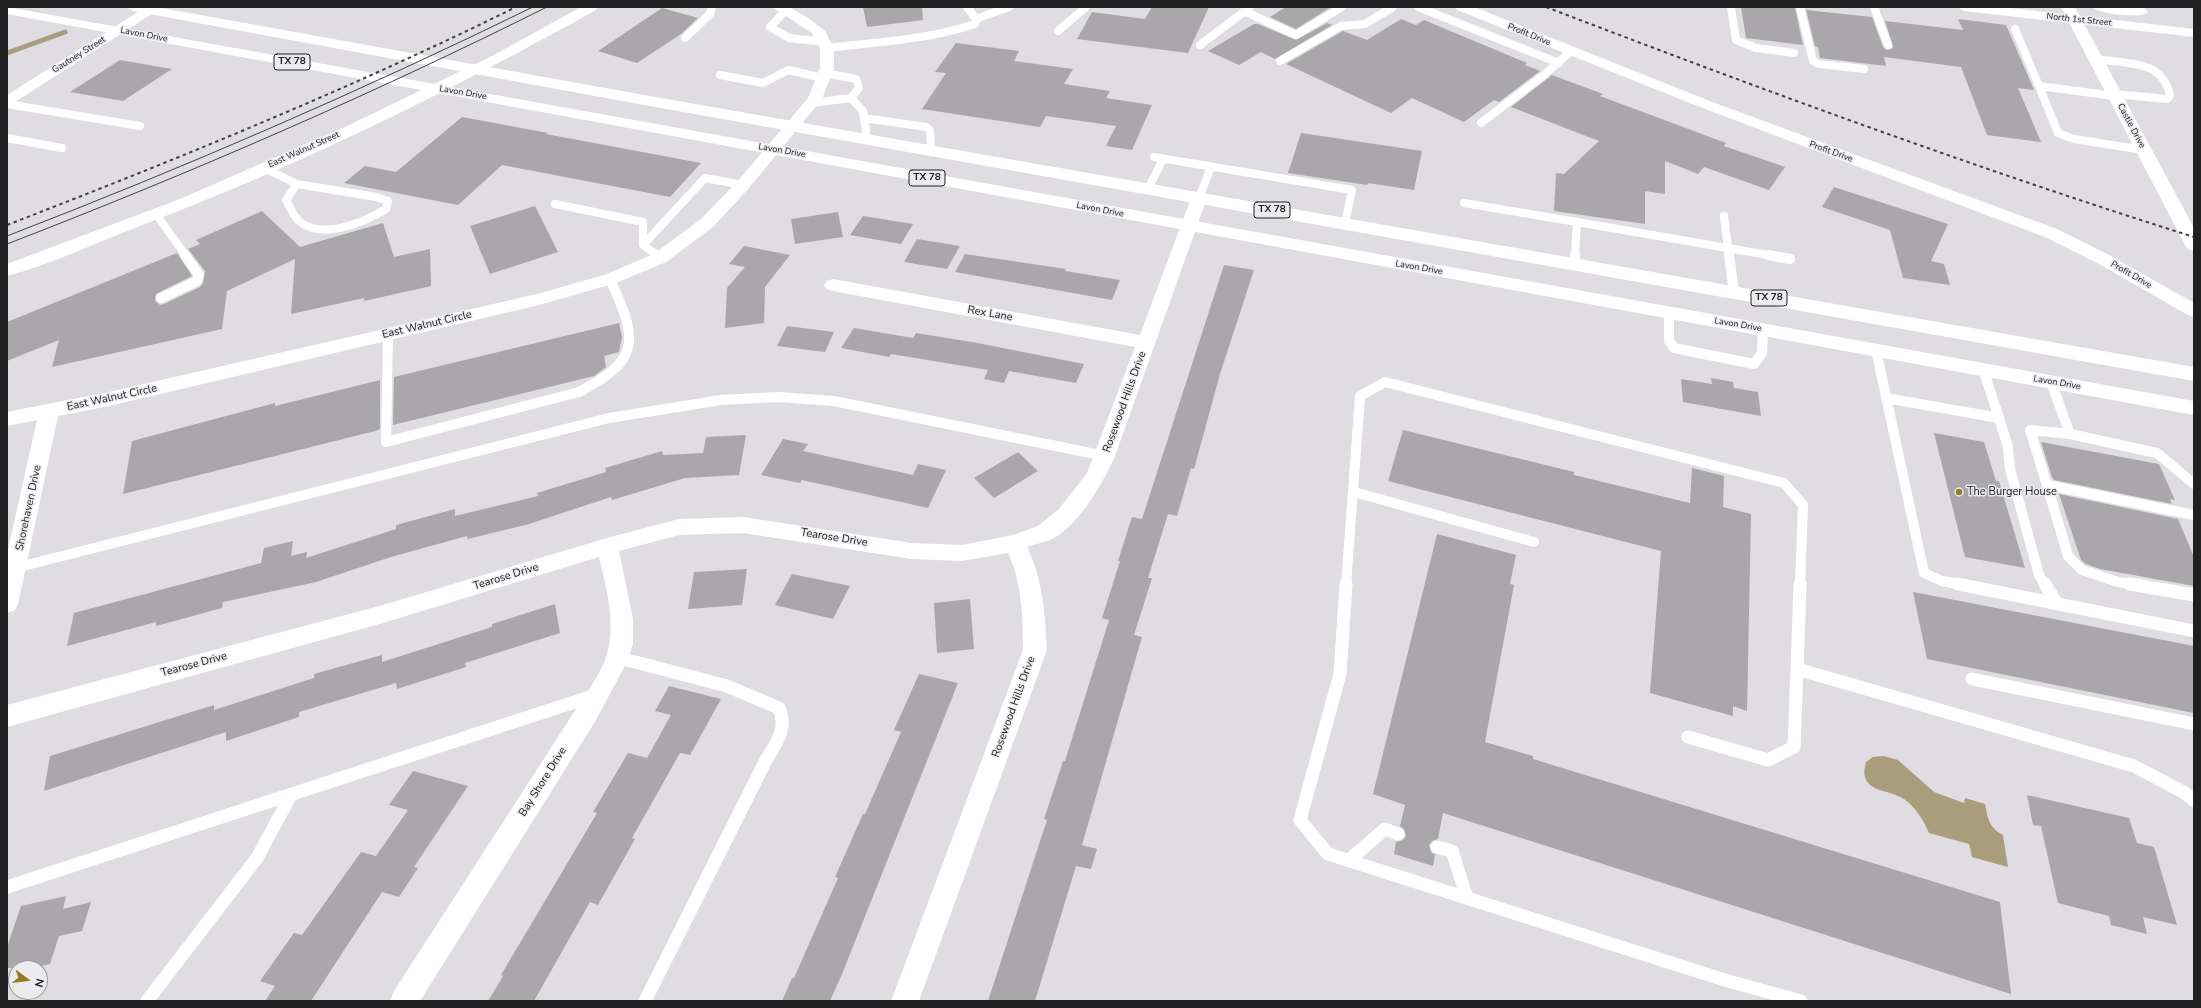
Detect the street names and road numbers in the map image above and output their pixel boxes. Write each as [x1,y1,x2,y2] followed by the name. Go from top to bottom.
[2046,11,2112,29] street label: North 1st Street
[1506,21,1552,49] street label: Profit Drive
[119,25,169,45] street label: Lavon Drive
[50,34,108,76] street label: Gautney Street
[274,54,310,70] road number: TX 78
[438,84,488,102] street label: Lavon Drive
[2115,102,2147,150] street label: Castle Drive
[267,129,341,171] street label: East Walnut Street
[1808,139,1854,165] street label: Profit Drive
[757,142,807,160] street label: Lavon Drive
[909,170,945,186] road number: TX 78
[1075,200,1125,220] street label: Lavon Drive
[1254,202,1290,218] road number: TX 78
[1394,259,1444,277] street label: Lavon Drive
[2109,259,2153,291] street label: Profit Drive
[1751,290,1787,306] road number: TX 78
[966,304,1014,324] street label: Rex Lane
[381,308,473,342] street label: East Walnut Circle
[1713,316,1763,334] street label: Lavon Drive
[1101,350,1149,454] street label: Rosewood Hills Drive
[2032,374,2082,392] street label: Lavon Drive
[66,382,158,414] street label: East Walnut Circle
[13,464,45,552] street label: Shorehaven Drive
[800,526,868,550] street label: Tearose Drive
[472,561,540,593] street label: Tearose Drive
[160,650,228,680] street label: Tearose Drive
[990,655,1038,759] street label: Rosewood Hills Drive
[516,745,570,819] street label: Bay Shore Drive

